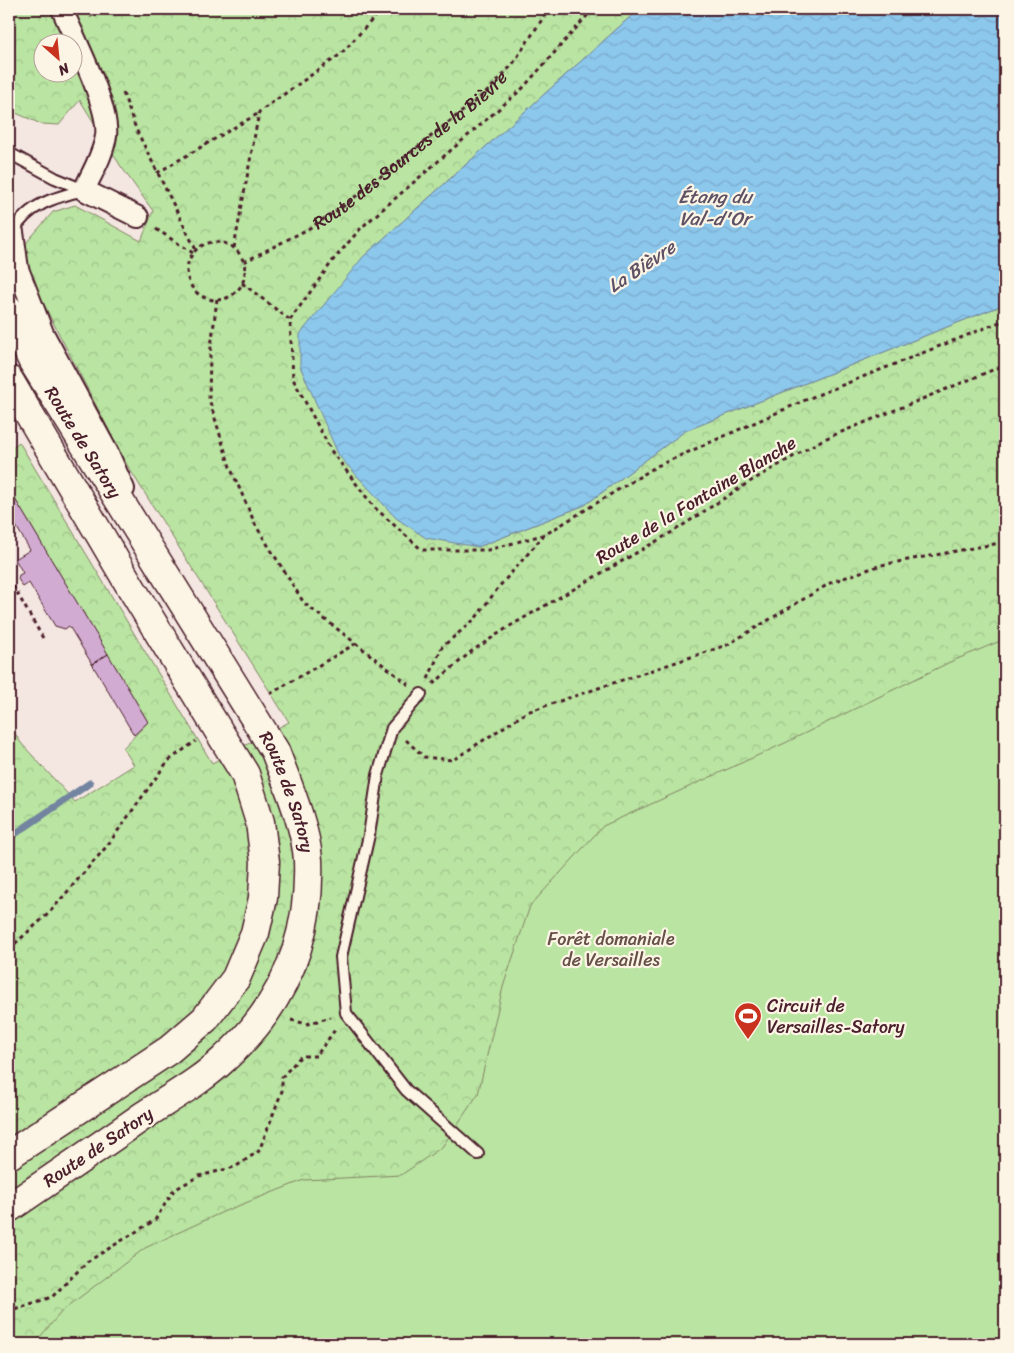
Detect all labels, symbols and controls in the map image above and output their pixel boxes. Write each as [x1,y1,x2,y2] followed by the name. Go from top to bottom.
[32,32,82,82] north arrow
[53,55,75,83] text: N
[306,63,516,238] street label: Route des Sources de la Bièvre
[678,180,754,235] water label: Étang du Val-d'Or
[600,230,684,301] water label: La Bièvre
[36,380,131,506] street label: Route de Satory
[589,427,803,573] street label: Route de la Fontaine Blanche
[250,724,323,855] street label: Route de Satory
[547,923,675,976] park label: Forêt domaniale de Versailles
[767,990,905,1043] place label: Circuit de Versailles-Satory
[733,1001,763,1040] sports icon: Circuit de Versailles-Satory
[36,1098,160,1196] street label: Route de Satory

